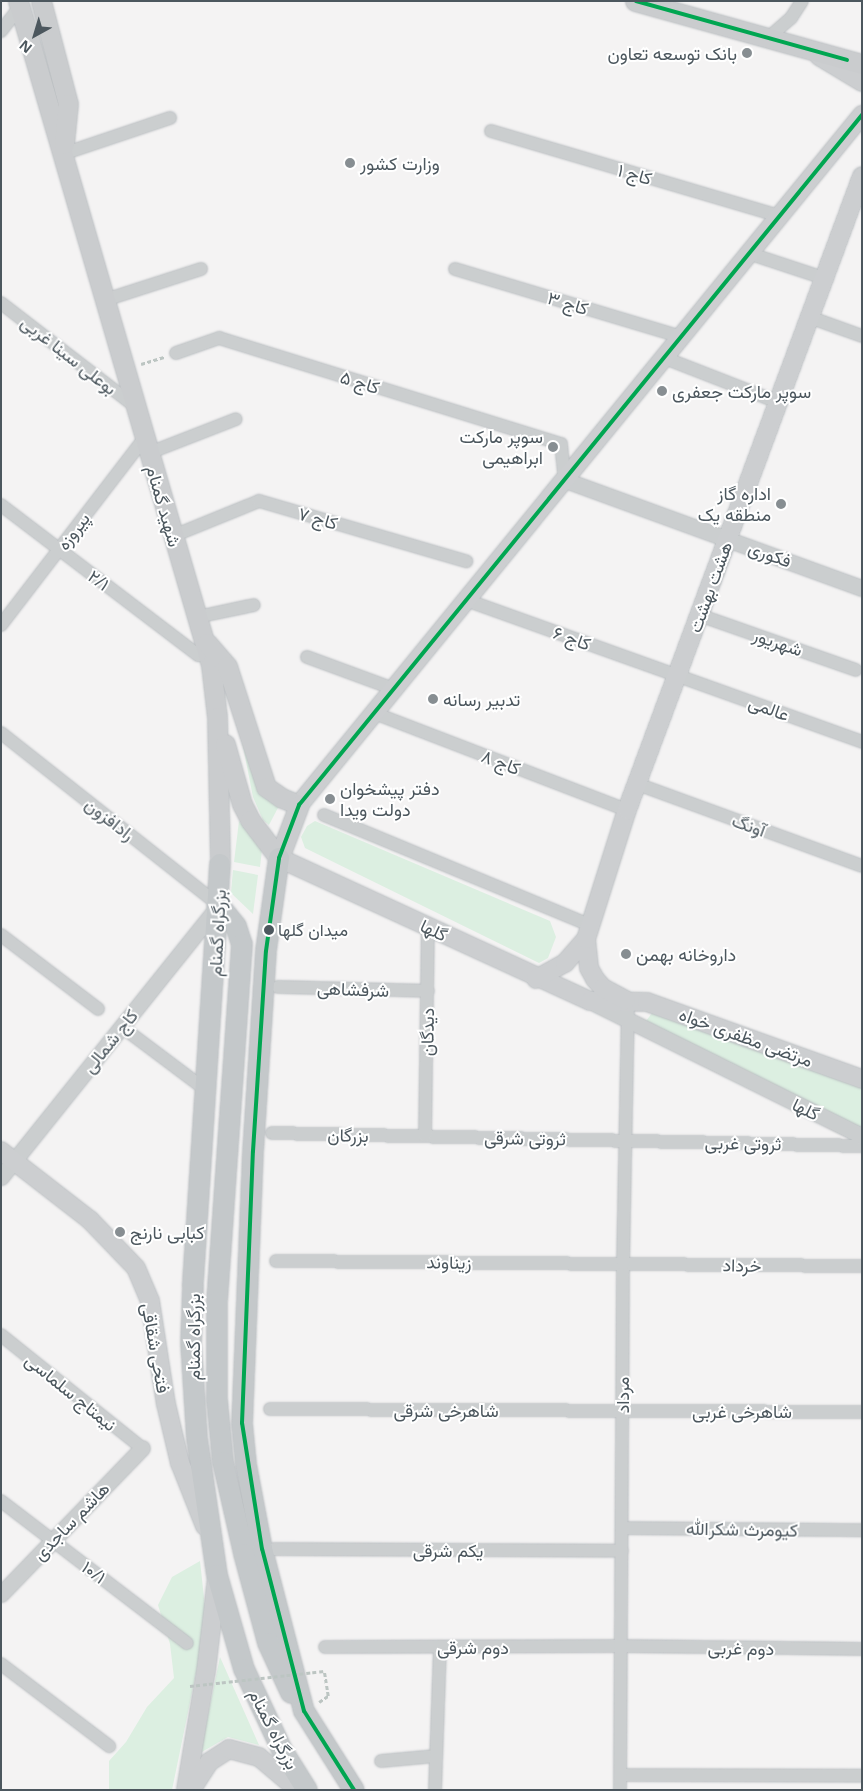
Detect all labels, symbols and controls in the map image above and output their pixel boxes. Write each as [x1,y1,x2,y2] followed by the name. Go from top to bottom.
[10,10,60,60] north arrow
[15,36,36,58] text: N
[607,42,737,64] place label: بانک توسعه تعاون
[741,47,753,59] marker: بانک توسعه تعاون
[360,152,440,174] place label: وزارت کشور
[344,157,356,169] marker: وزارت کشور
[615,159,655,189] street label: کاج ۱
[545,287,591,319] street label: کاج ۳
[17,311,121,399] street label: بوعلی سینا غربی
[338,366,382,398] street label: کاج ۵
[672,380,811,402] place label: سوپر مارکت جعفری
[656,385,668,397] marker: سوپر مارکت جعفری
[459,426,543,468] place label: سوپر مارکت ابراهیمی
[547,441,559,453] marker: سوپر مارکت ابراهیمی
[142,463,186,549] street label: شهید گمنام
[698,483,771,526] place label: اداره گاز منطقه یک
[775,498,787,510] marker: اداره گاز منطقه یک
[296,502,340,534] street label: کاج ۷
[52,508,94,554] street label: پیروزه
[745,536,795,572] street label: فکوری
[684,539,736,635] street label: هشت بهشت
[84,565,114,595] street label: ۲/۱
[550,621,594,655] street label: کاج ۶
[750,624,806,660] street label: شهریور
[443,688,520,710] place label: تدبیر رسانه
[746,691,792,725] street label: عالمی
[427,693,439,705] marker: تدبیر رسانه
[478,745,524,779] street label: کاج ۸
[340,778,440,821] place label: دفتر پیشخوان دولت ویدا
[81,793,139,845] street label: رادافزون
[324,793,336,805] marker: دفتر پیشخوان دولت ویدا
[729,809,769,841] street label: آونگ
[204,889,230,977] street label: بزرگراه گمنام
[417,914,451,946] street label: گلها
[278,920,348,940] place label: میدان گلها
[264,925,274,935] marker: میدان گلها
[636,943,736,965] place label: داروخانه بهمن
[620,948,632,960] marker: داروخانه بهمن
[317,977,389,1001] street label: شرفشاهی
[676,1003,816,1071] street label: مرتضی مظفری خواه
[78,1005,142,1077] street label: کاج شمالی
[416,1008,438,1056] street label: دیدگان
[789,1093,823,1125] street label: گلها
[327,1124,369,1146] street label: بزرگان
[484,1126,566,1150] street label: ثروتی شرقی
[704,1132,782,1154] street label: ثروتی غربی
[130,1221,205,1243] place label: کبابی نارنج
[114,1226,126,1238] marker: کبابی نارنج
[426,1251,472,1273] street label: زیناوند
[722,1254,762,1276] street label: خرداد
[182,1293,204,1381] street label: بزرگراه گمنام
[137,1301,175,1395] street label: فتحی شقاقی
[21,1349,121,1435] street label: نیمتاج سلماسی
[611,1377,633,1413] street label: مرداد
[393,1399,499,1421] street label: شاهرخی شرقی
[692,1400,792,1422] street label: شاهرخی غربی
[28,1477,114,1565] street label: هاشم ساجدی
[686,1517,798,1541] street label: کیومرث شکرالله
[413,1539,483,1561] street label: یکم شرقی
[78,1556,110,1588] street label: ۱۰/۱
[437,1636,509,1658] street label: دوم شرقی
[708,1637,774,1659] street label: دوم غربی
[245,1685,303,1773] street label: بزرگراه گمنام

